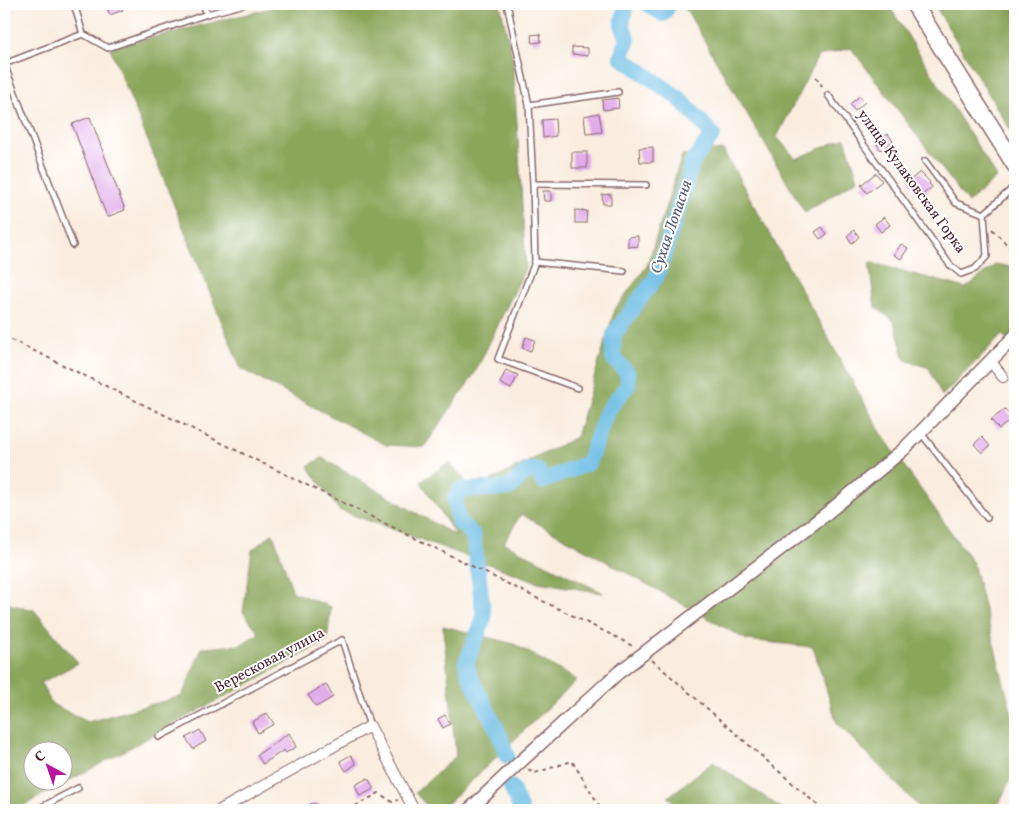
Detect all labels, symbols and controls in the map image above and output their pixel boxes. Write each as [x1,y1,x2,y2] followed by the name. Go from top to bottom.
[852,106,970,258] street label: улица Кулаковская Горка
[646,177,698,277] water label: Сухая Лопасня
[211,623,329,699] street label: Вересковая улица
[22,742,72,792] north arrow
[31,747,50,767] text: С

